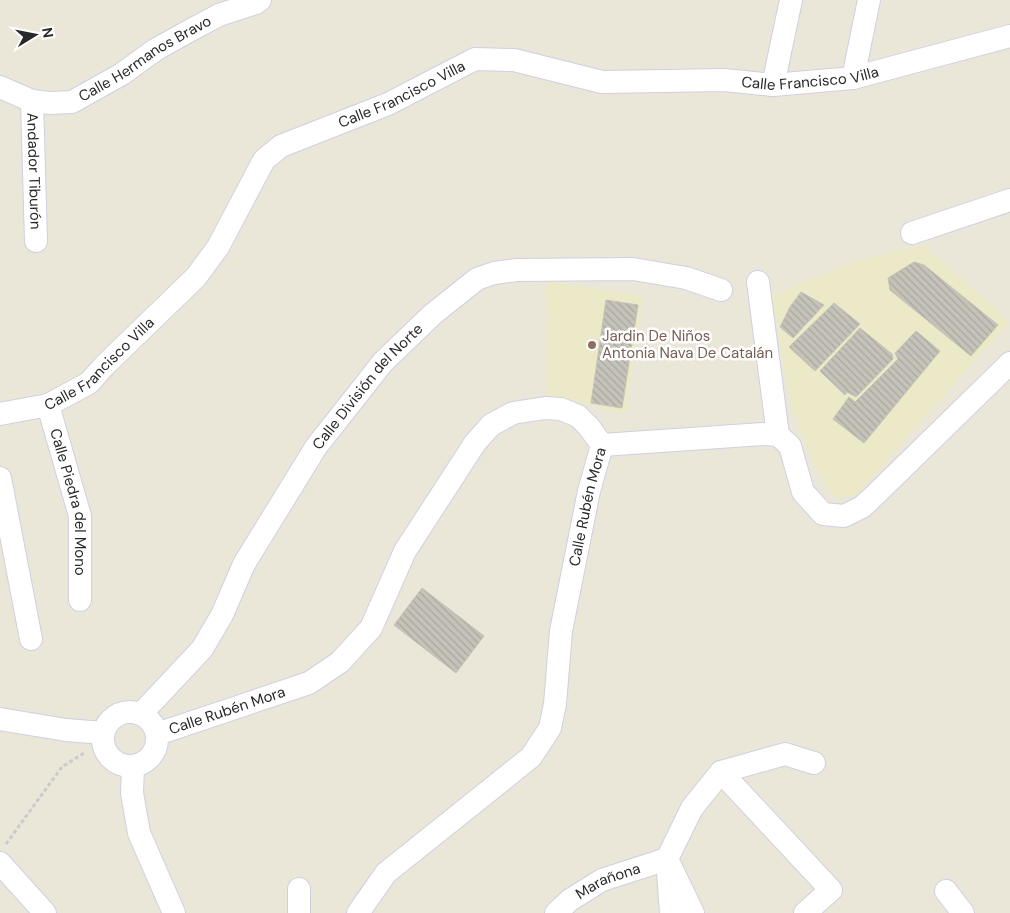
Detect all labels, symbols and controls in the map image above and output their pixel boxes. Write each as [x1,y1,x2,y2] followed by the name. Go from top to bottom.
[10,10,60,60] north arrow
[75,11,215,106] street label: Calle Hermanos Bravo
[38,26,58,39] text: N
[335,56,469,133] street label: Calle Francisco Villa
[740,62,881,95] street label: Calle Francisco Villa
[22,112,46,230] street label: Andador Tiburón
[41,313,158,415] street label: Calle Francisco Villa
[308,319,427,454] street label: Calle División del Norte
[602,326,773,363] place label: Jardin De Niños Antonia Nava De Catalán
[586,339,598,351] marker: Jardin De Niños Antonia Nava De Catalán
[45,426,90,576] street label: Calle Piedra del Mono
[564,445,611,568] street label: Calle Rubén Mora
[166,682,288,739] street label: Calle Rubén Mora
[572,858,643,904] street label: Marañona

